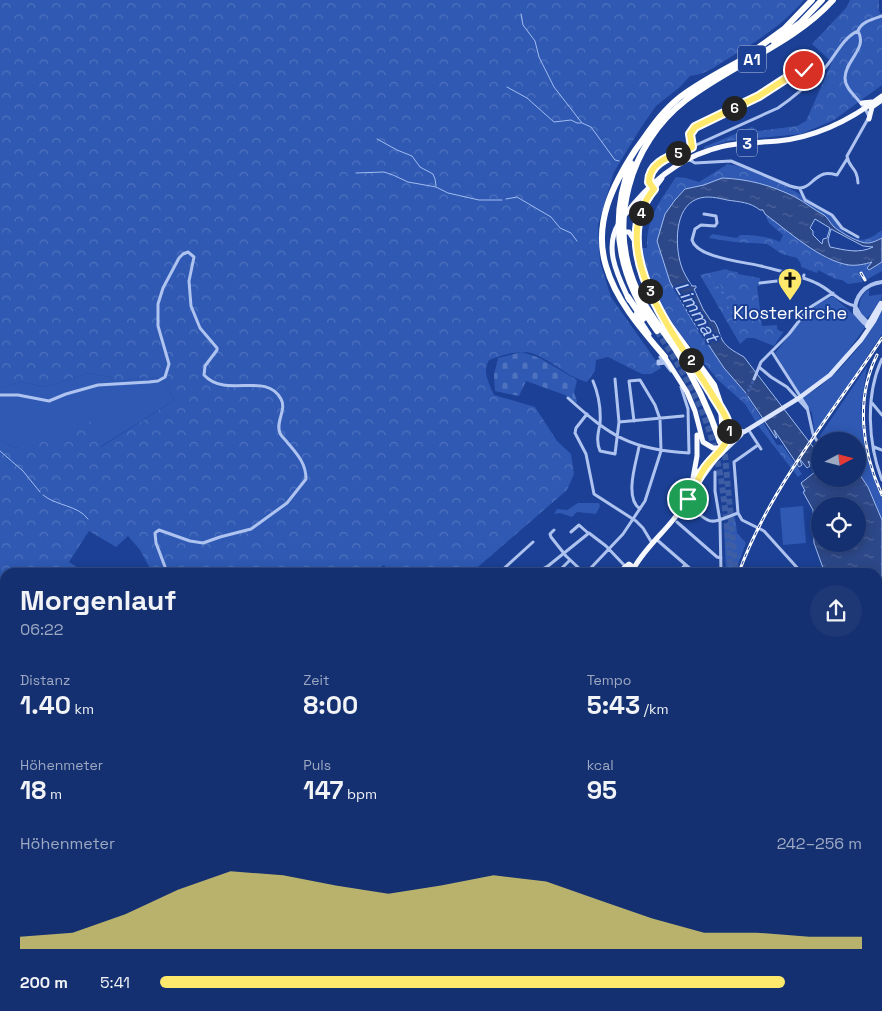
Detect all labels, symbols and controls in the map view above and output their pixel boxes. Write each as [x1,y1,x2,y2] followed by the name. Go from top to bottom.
[738,46,766,72] road number: A1
[783,49,825,91] pin
[790,56,818,84] icon: check
[722,96,746,120] pin: 6
[730,99,739,117] text: 6
[737,130,757,156] road number: 3
[666,140,690,166] pin: 5
[674,144,683,162] text: 5
[628,200,654,226] pin: 4
[637,204,646,222] text: 4
[777,267,803,301] church icon: Klosterkirche
[669,277,726,349] water label: Limmat
[638,278,662,304] pin: 3
[646,282,655,300] text: 3
[733,301,847,324] place label: Klosterkirche
[678,348,704,372] pin: 2
[687,351,696,369] text: 2
[716,418,742,444] pin: 1
[726,422,733,440] text: 1
[811,432,866,488] north arrow
[811,432,866,552] map controls
[667,478,709,520] pin
[674,485,702,513] icon: arrive
[811,497,866,552] button: locate
[20,582,176,618] text: Morgenlauf
[810,585,862,637] button: share
[20,619,63,640] text: 06:22
[20,671,70,689] text: Distanz
[303,671,329,689] text: Zeit
[587,671,631,689] text: Tempo
[20,689,71,721] text: 1.40
[303,689,358,721] text: 8:00
[587,689,640,721] text: 5:43
[71,700,94,718] text: km
[640,700,669,718] text: /km
[20,756,103,774] text: Höhenmeter
[303,756,331,774] text: Puls
[587,756,614,774] text: kcal
[20,774,46,806] text: 18
[303,774,343,806] text: 147
[587,774,617,806] text: 95
[46,785,62,803] text: m
[343,785,377,803] text: bpm
[20,833,115,854] text: Höhenmeter
[777,833,862,854] text: 242–256 m
[20,972,68,993] text: 200 m
[100,972,130,993] text: 5:41

